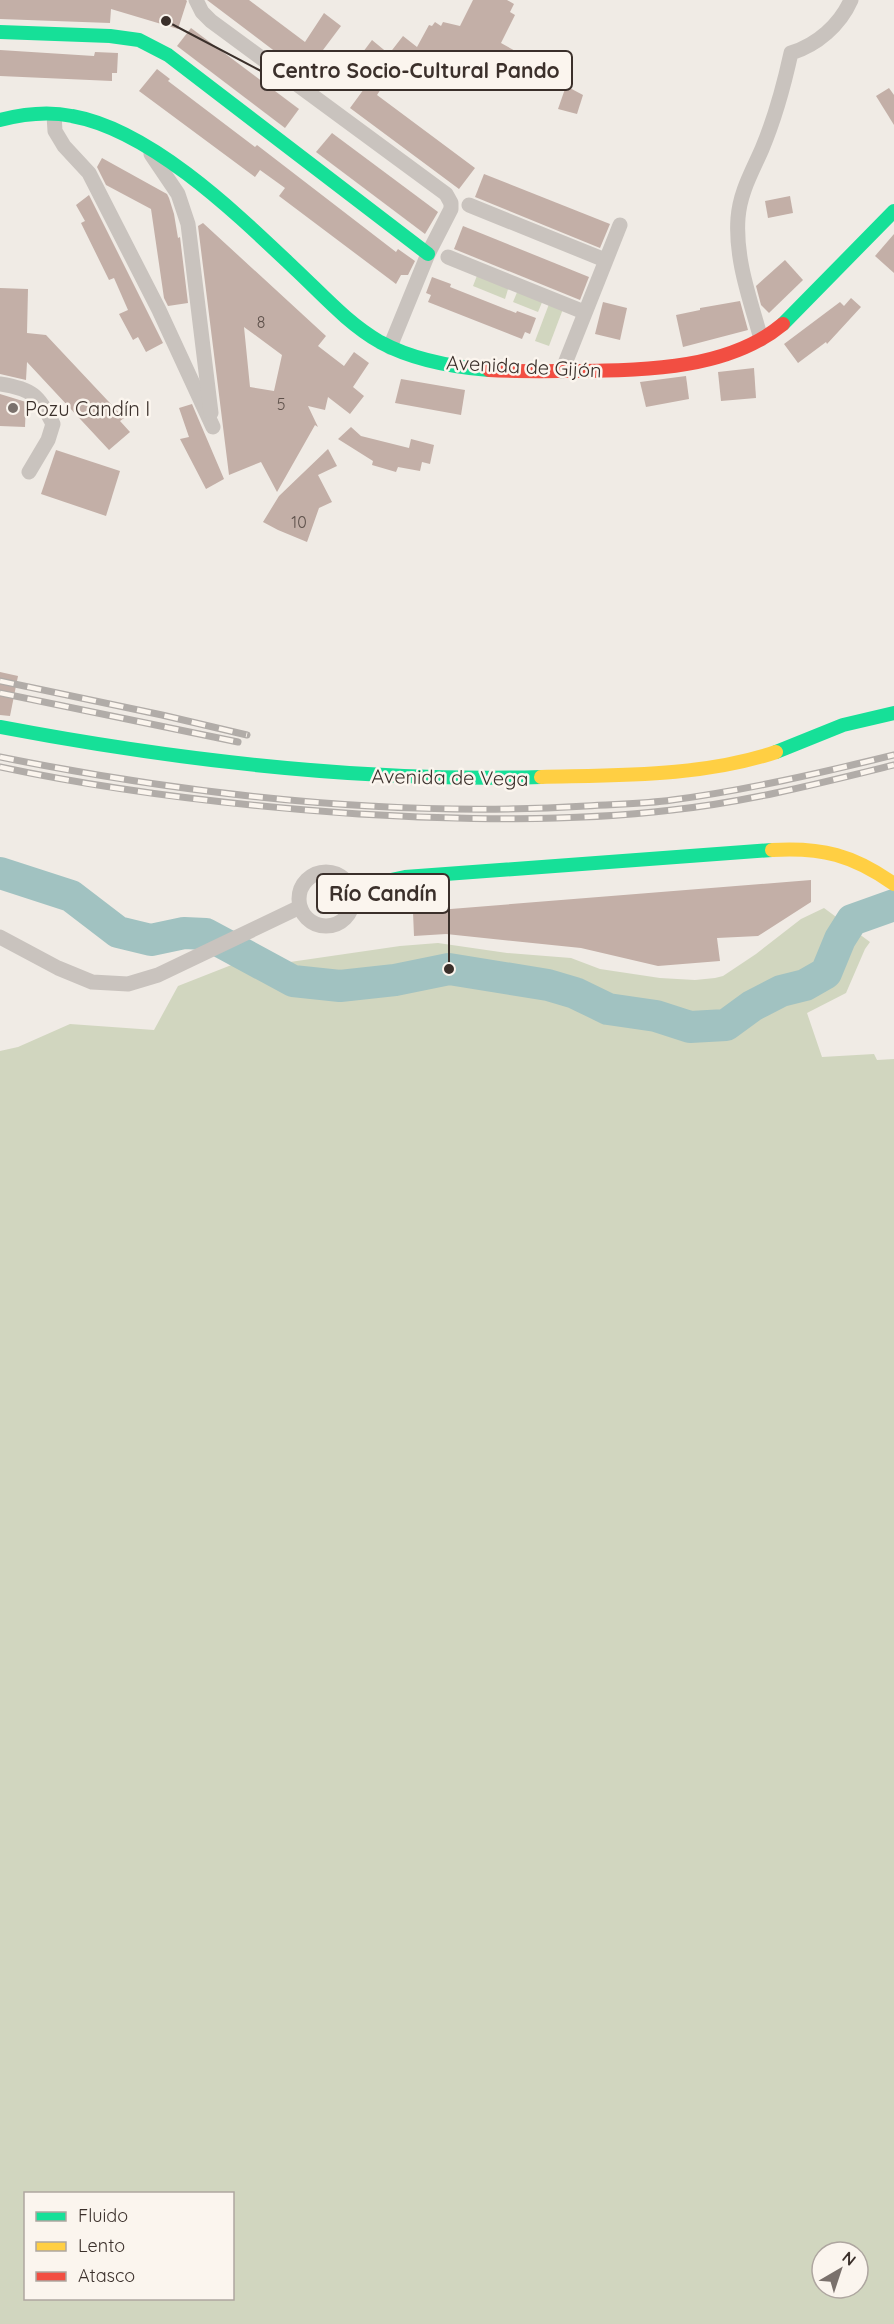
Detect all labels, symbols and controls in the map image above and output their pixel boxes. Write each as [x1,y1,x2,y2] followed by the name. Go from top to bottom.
[261,51,572,90] callout: Centro Socio-Cultural Pando
[272,57,560,83] text: Centro Socio-Cultural Pando
[257,312,265,332] house number: 8
[446,349,602,383] street label: Avenida de Gijón
[277,394,285,414] house number: 5
[25,396,150,421] place label: Pozu Candín I
[6,401,20,415] marker: Pozu Candín I
[291,512,307,532] house number: 10
[371,763,529,791] street label: Avenida de Vega
[317,874,449,913] callout: Río Candín
[329,880,437,906] text: Río Candín
[24,2192,234,2300] legend
[78,2204,128,2227] text: Fluido
[78,2234,125,2257] text: Lento
[810,2240,870,2300] north arrow
[839,2247,860,2270] text: N
[78,2264,135,2287] text: Atasco

